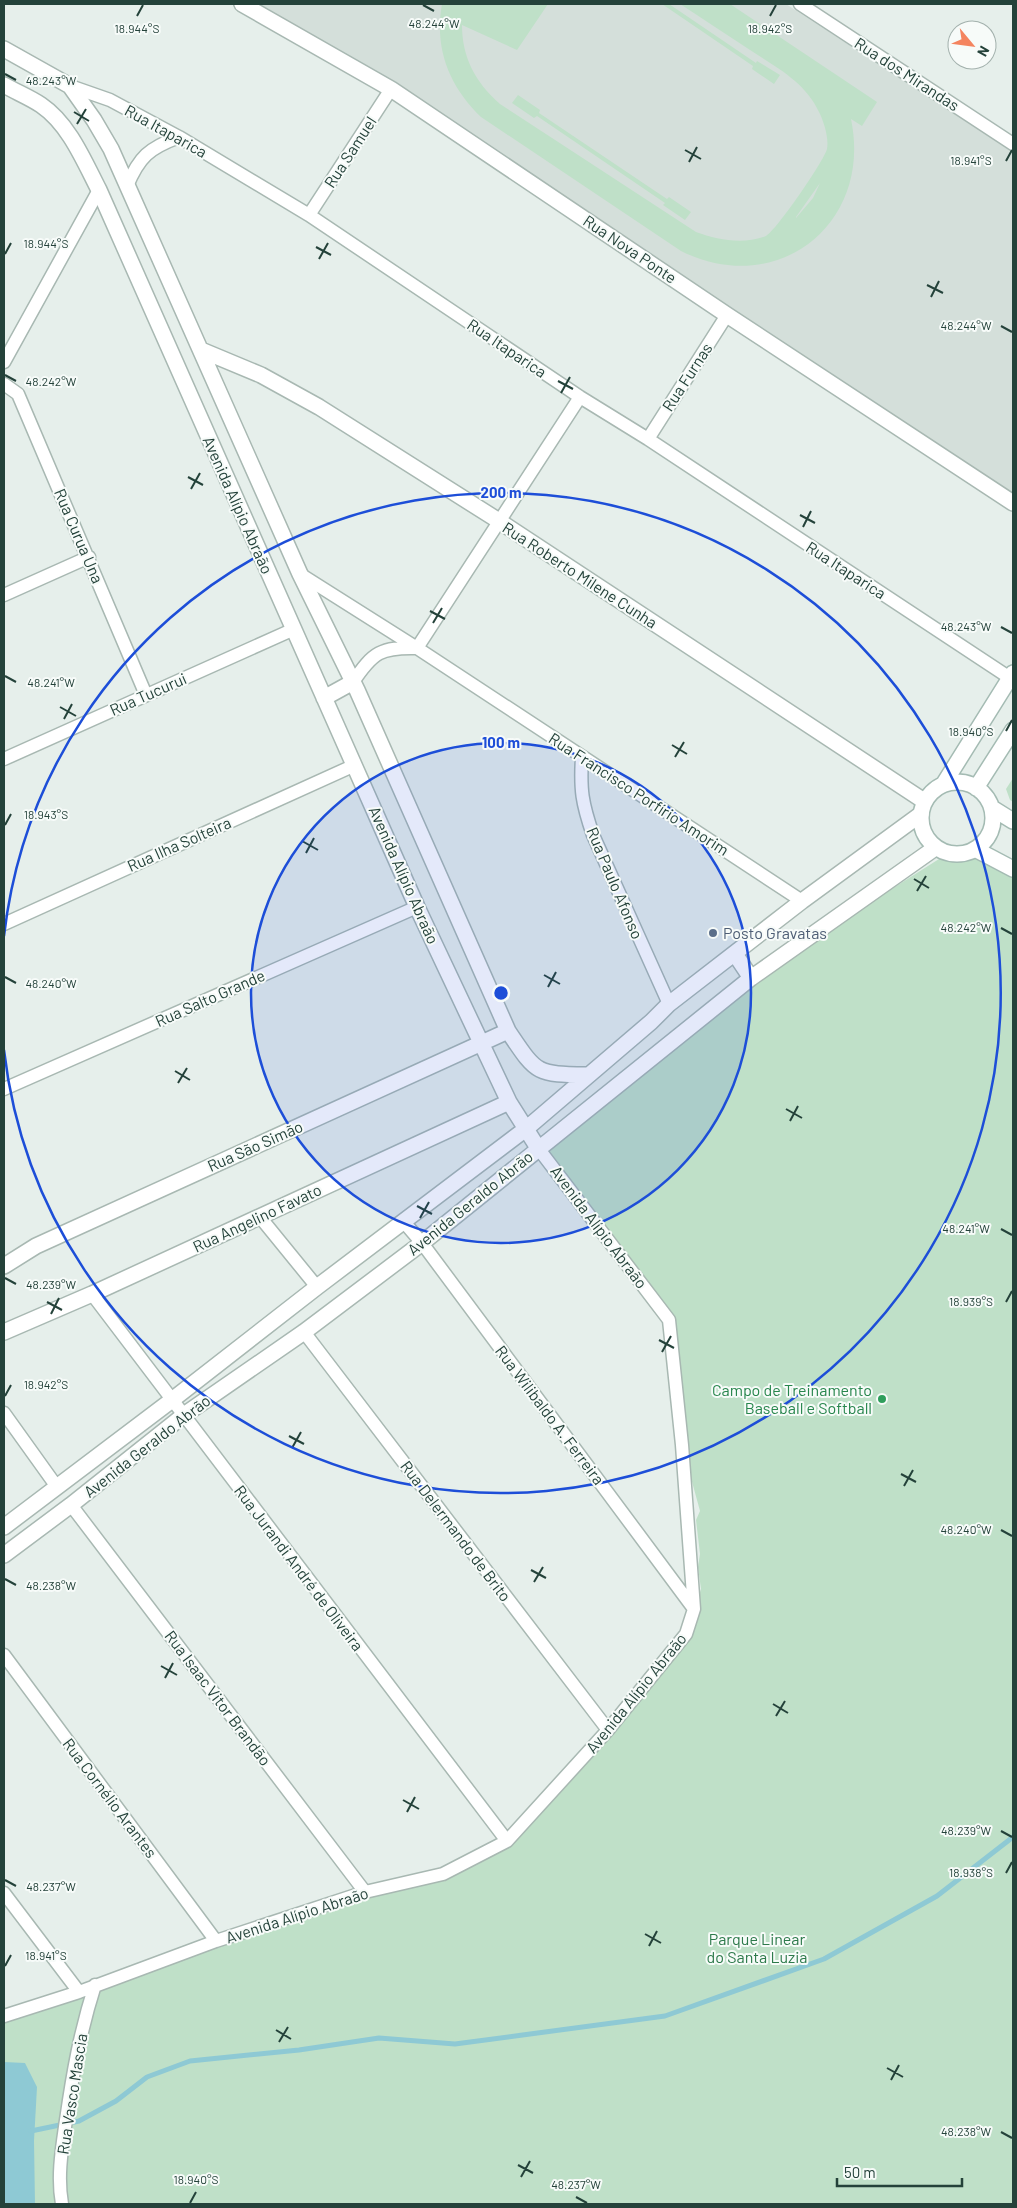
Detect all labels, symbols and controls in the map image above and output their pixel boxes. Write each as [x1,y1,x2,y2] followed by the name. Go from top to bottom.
[409,16,460,30] text: 48.244°W
[947,20,997,70] north arrow
[115,21,159,35] text: 18.944°S
[748,21,792,35] text: 18.942°S
[851,33,963,114] street label: Rua dos Mirandas
[974,43,993,60] text: N
[26,73,77,87] text: 48.243°W
[122,100,211,161] street label: Rua Itaparica
[319,112,380,191] street label: Rua Samuel
[950,153,992,167] text: 18.941°S
[580,210,681,287] street label: Rua Nova Ponte
[24,236,68,250] text: 18.944°S
[464,314,550,381] street label: Rua Itaparica
[941,318,992,332] text: 48.244°W
[658,339,716,414] street label: Rua Furnas
[26,374,77,388] text: 48.242°W
[200,433,277,577] street label: Avenida Alípio Abraão
[480,483,522,501] text: 200 m
[51,486,108,586] street label: Rua Curua Una
[499,517,661,632] street label: Rua Roberto Milene Cunha
[803,537,890,602] street label: Rua Itaparica
[941,619,992,633] text: 48.243°W
[106,668,189,719] street label: Rua Tucurui
[27,675,75,689] text: 48.241°W
[948,724,994,738] text: 18.940°S
[546,728,733,859] street label: Rua Francisco Porfírio Amorim
[482,733,520,751] text: 100 m
[366,803,443,947] street label: Avenida Alípio Abraão
[24,807,68,821] text: 18.943°S
[124,812,234,875] street label: Rua Ilha Solteira
[583,824,648,942] street label: Rua Paulo Afonso
[941,920,992,934] text: 48.242°W
[723,923,827,942] place label: Posto Gravatas
[707,927,719,939] marker: Posto Gravatas
[152,965,268,1030] street label: Rua Salto Grande
[25,976,77,990] text: 48.240°W
[492,984,510,1002] centre of rings
[204,1116,305,1175] street label: Rua São Simão
[403,1146,536,1259] street label: Avenida Geraldo Abrão
[547,1162,652,1292] street label: Avenida Alípio Abraão
[189,1179,324,1256] street label: Rua Angelino Favato
[942,1221,990,1235] text: 48.241°W
[26,1277,77,1291] text: 48.239°W
[949,1294,993,1308] text: 18.939°S
[492,1341,609,1488] street label: Rua Wilibaldo A. Ferreira
[24,1377,68,1391] text: 18.942°S
[712,1380,872,1417] place label: Campo de Treinamento Baseball e Softball
[80,1390,214,1501] street label: Avenida Geraldo Abrão
[876,1393,888,1405] marker: Campo de Treinamento Baseball e Softball
[397,1457,516,1605] street label: Rua Delermando de Brito
[231,1481,368,1654] street label: Rua Jurandi André de Oliveira
[940,1522,992,1536] text: 48.240°W
[26,1578,77,1592] text: 48.238°W
[161,1626,275,1769] street label: Rua Isaac Vitor Brandão
[581,1629,690,1756] street label: Avenida Alípio Abraão
[59,1734,162,1861] street label: Rua Cornélio Arantes
[941,1823,992,1837] text: 48.239°W
[949,1865,993,1879] text: 18.938°S
[26,1879,76,1893] text: 48.237°W
[223,1883,371,1947] street label: Avenida Alípio Abraão
[706,1929,808,1966] park label: Parque Linear do Santa Luzia
[25,1948,67,1962] text: 18.941°S
[53,2032,90,2156] street label: Rua Vasco Mascia
[941,2124,992,2138] text: 48.238°W
[837,2156,962,2188] scale bar
[844,2163,876,2181] text: 50 m
[173,2172,219,2186] text: 18.940°S
[551,2177,601,2191] text: 48.237°W

